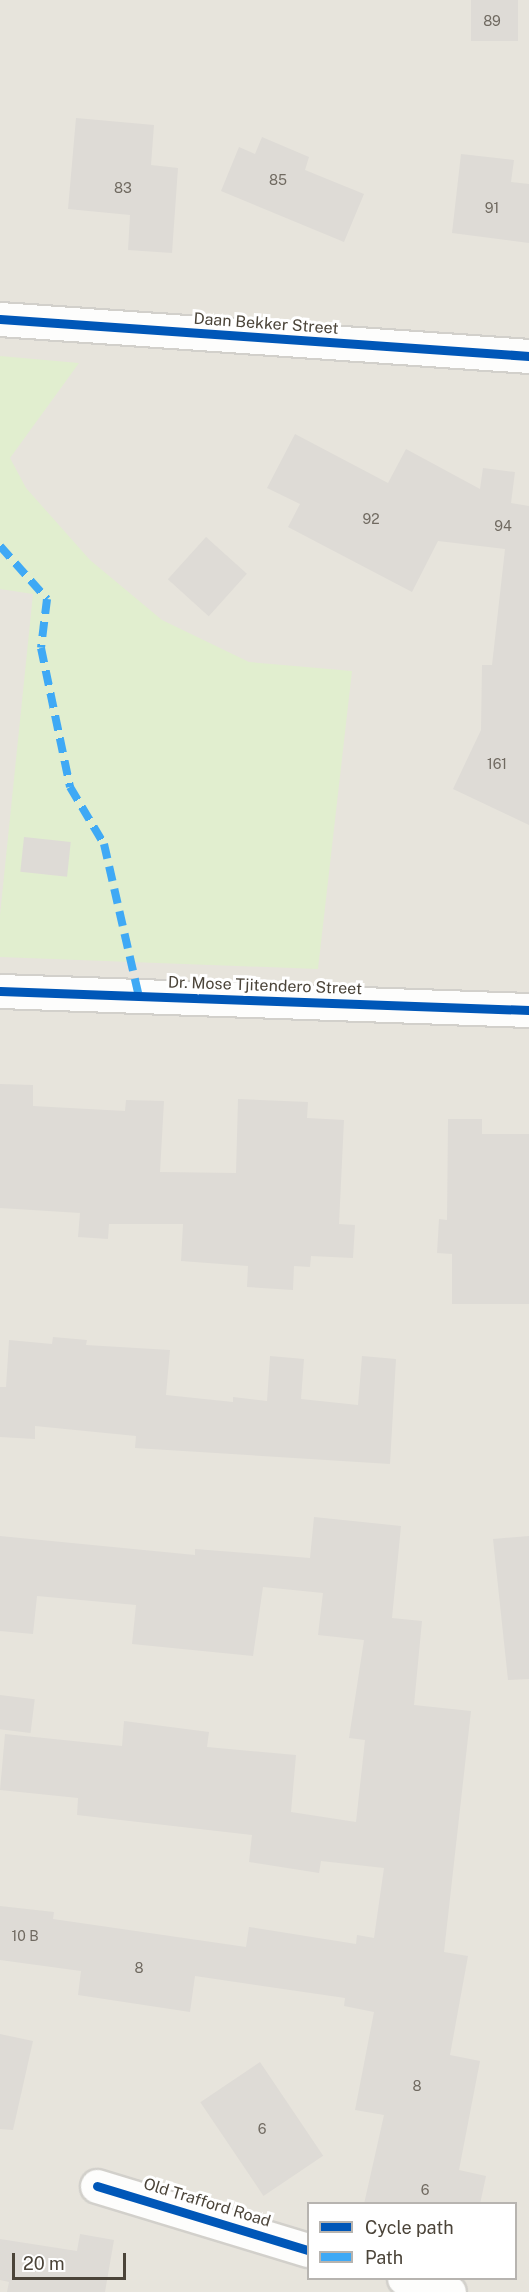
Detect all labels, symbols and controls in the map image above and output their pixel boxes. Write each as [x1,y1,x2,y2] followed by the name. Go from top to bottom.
[483,13,501,29] house number: 89
[269,172,287,188] house number: 85
[114,180,132,196] house number: 83
[485,200,499,216] house number: 91
[193,309,339,339] street label: Daan Bekker Street
[362,511,380,527] house number: 92
[494,518,512,534] house number: 94
[487,756,507,772] house number: 161
[167,973,363,999] street label: Dr. Mose Tjitendero Street
[11,1928,39,1944] house number: 10 B
[134,1960,144,1976] house number: 8
[412,2078,422,2094] house number: 8
[258,2121,266,2137] house number: 6
[141,2175,273,2231] street label: Old Trafford Road
[421,2182,429,2198] house number: 6
[307,2202,517,2280] legend
[365,2217,454,2238] text: Cycle path
[15,2241,129,2279] scale bar
[365,2247,403,2268] text: Path
[23,2253,65,2274] text: 20 m

